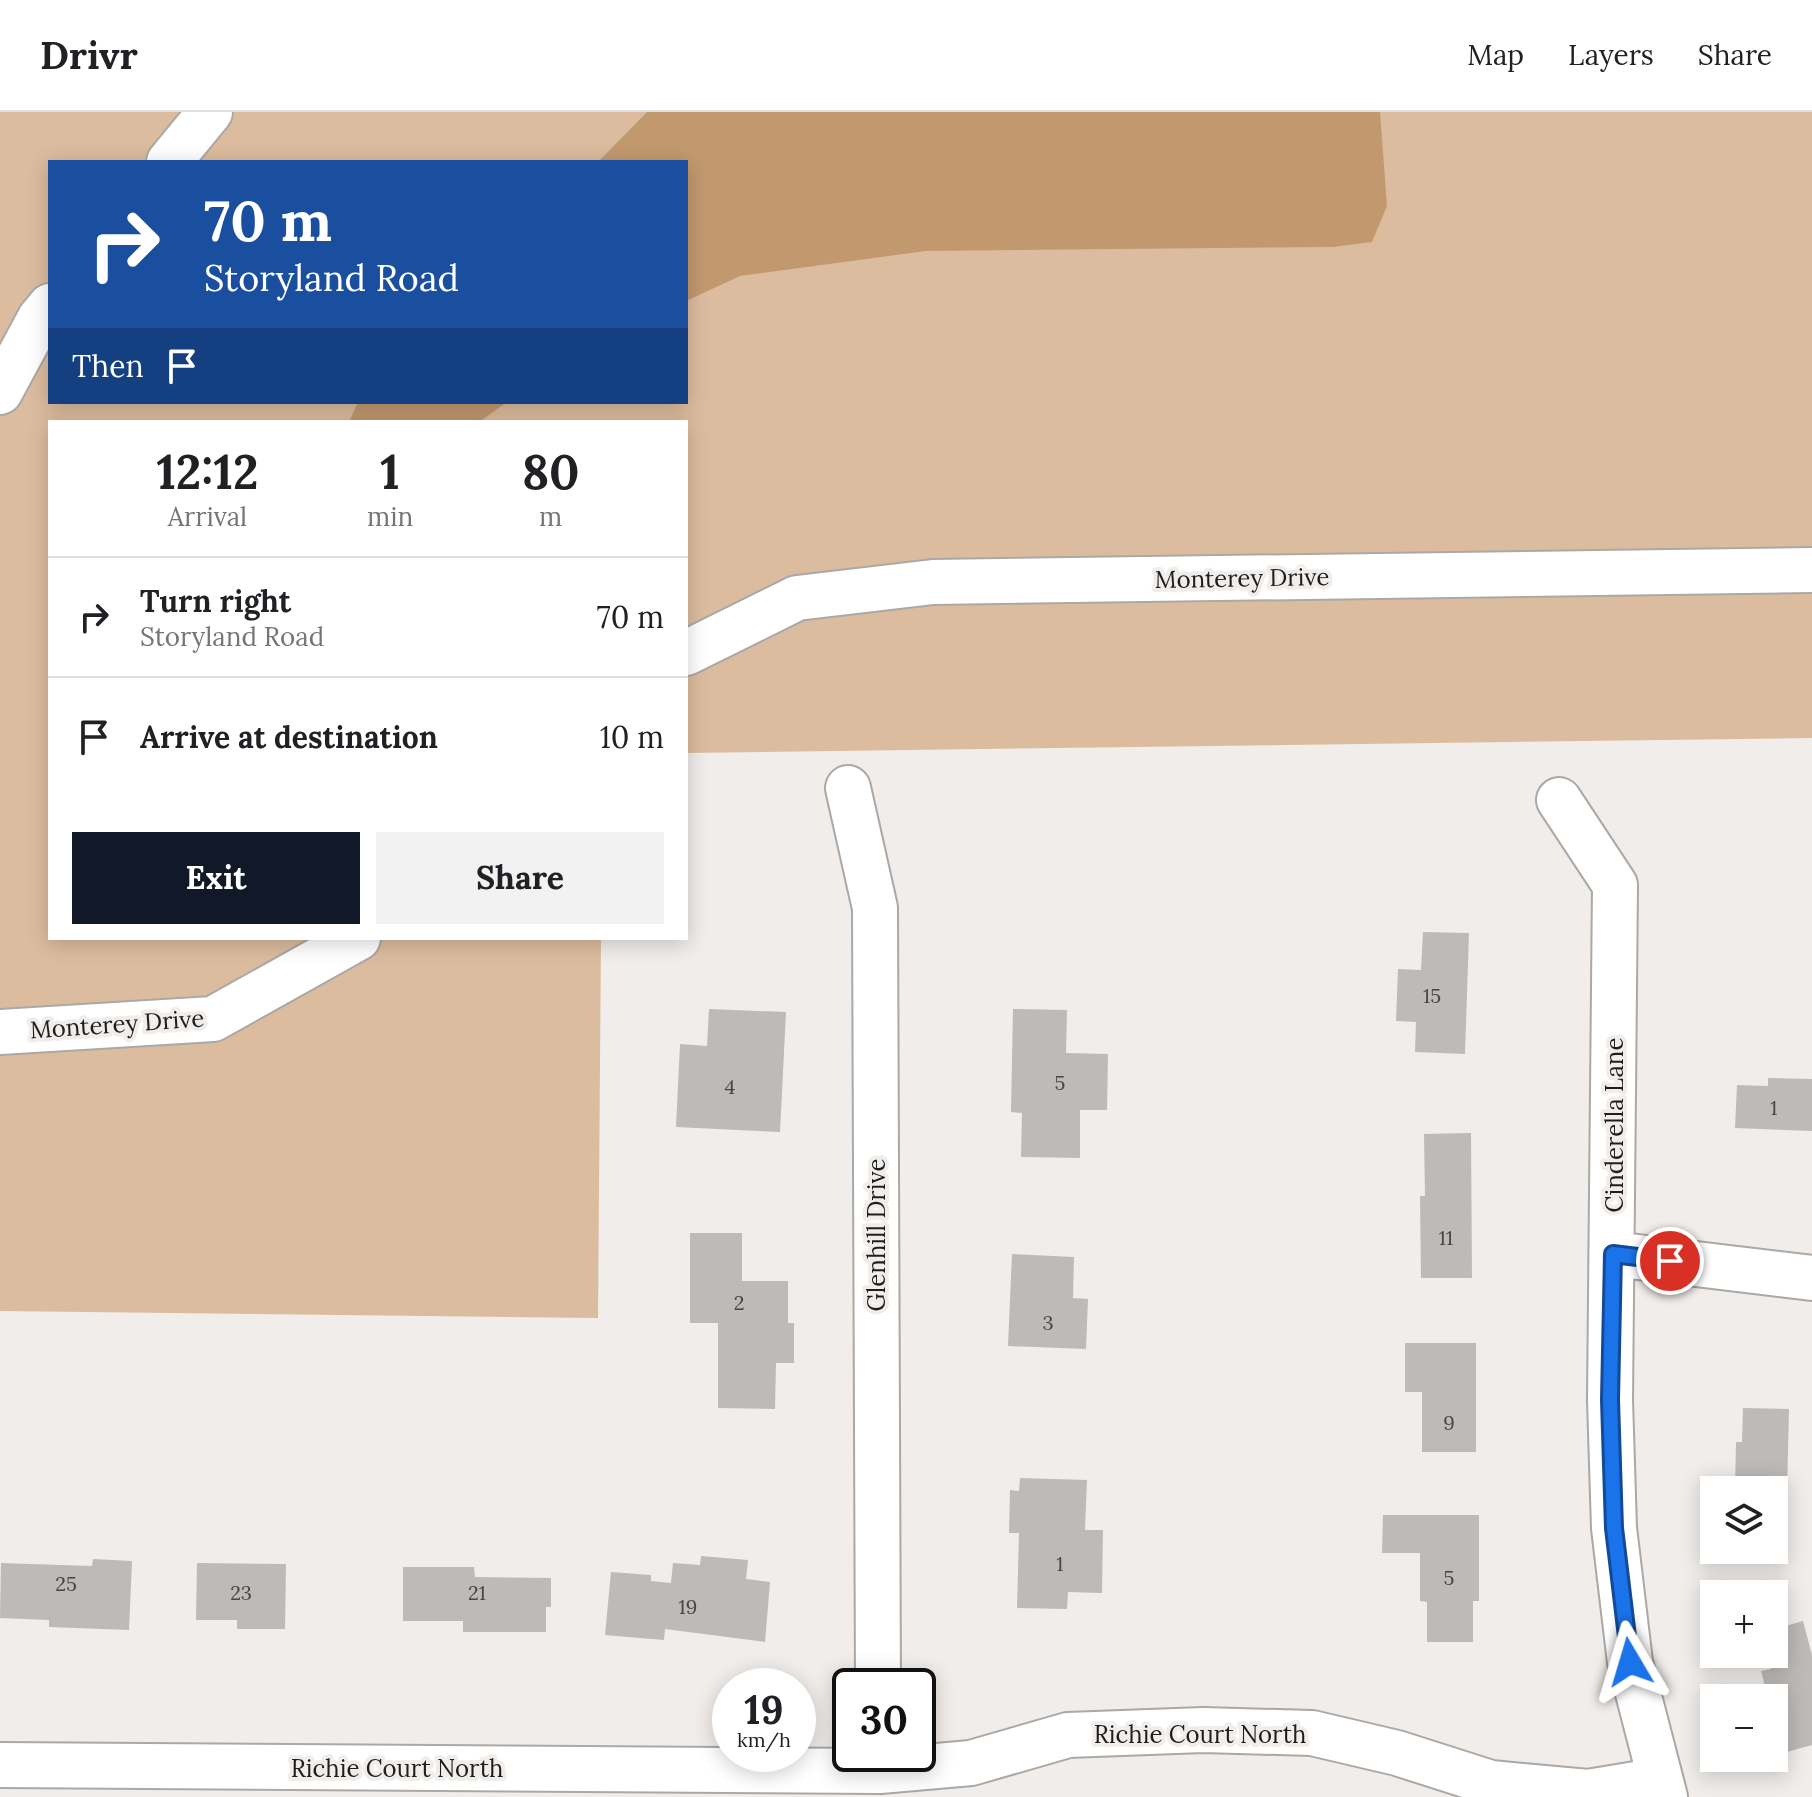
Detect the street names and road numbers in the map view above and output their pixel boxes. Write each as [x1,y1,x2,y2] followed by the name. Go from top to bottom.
[1154,561,1330,595] street label: Monterey Drive
[29,1002,205,1046] street label: Monterey Drive
[1599,1038,1630,1212] street label: Cinderella Lane
[861,1159,892,1311] street label: Glenhill Drive
[1094,1719,1306,1750] street label: Richie Court North
[291,1753,503,1784] street label: Richie Court North

